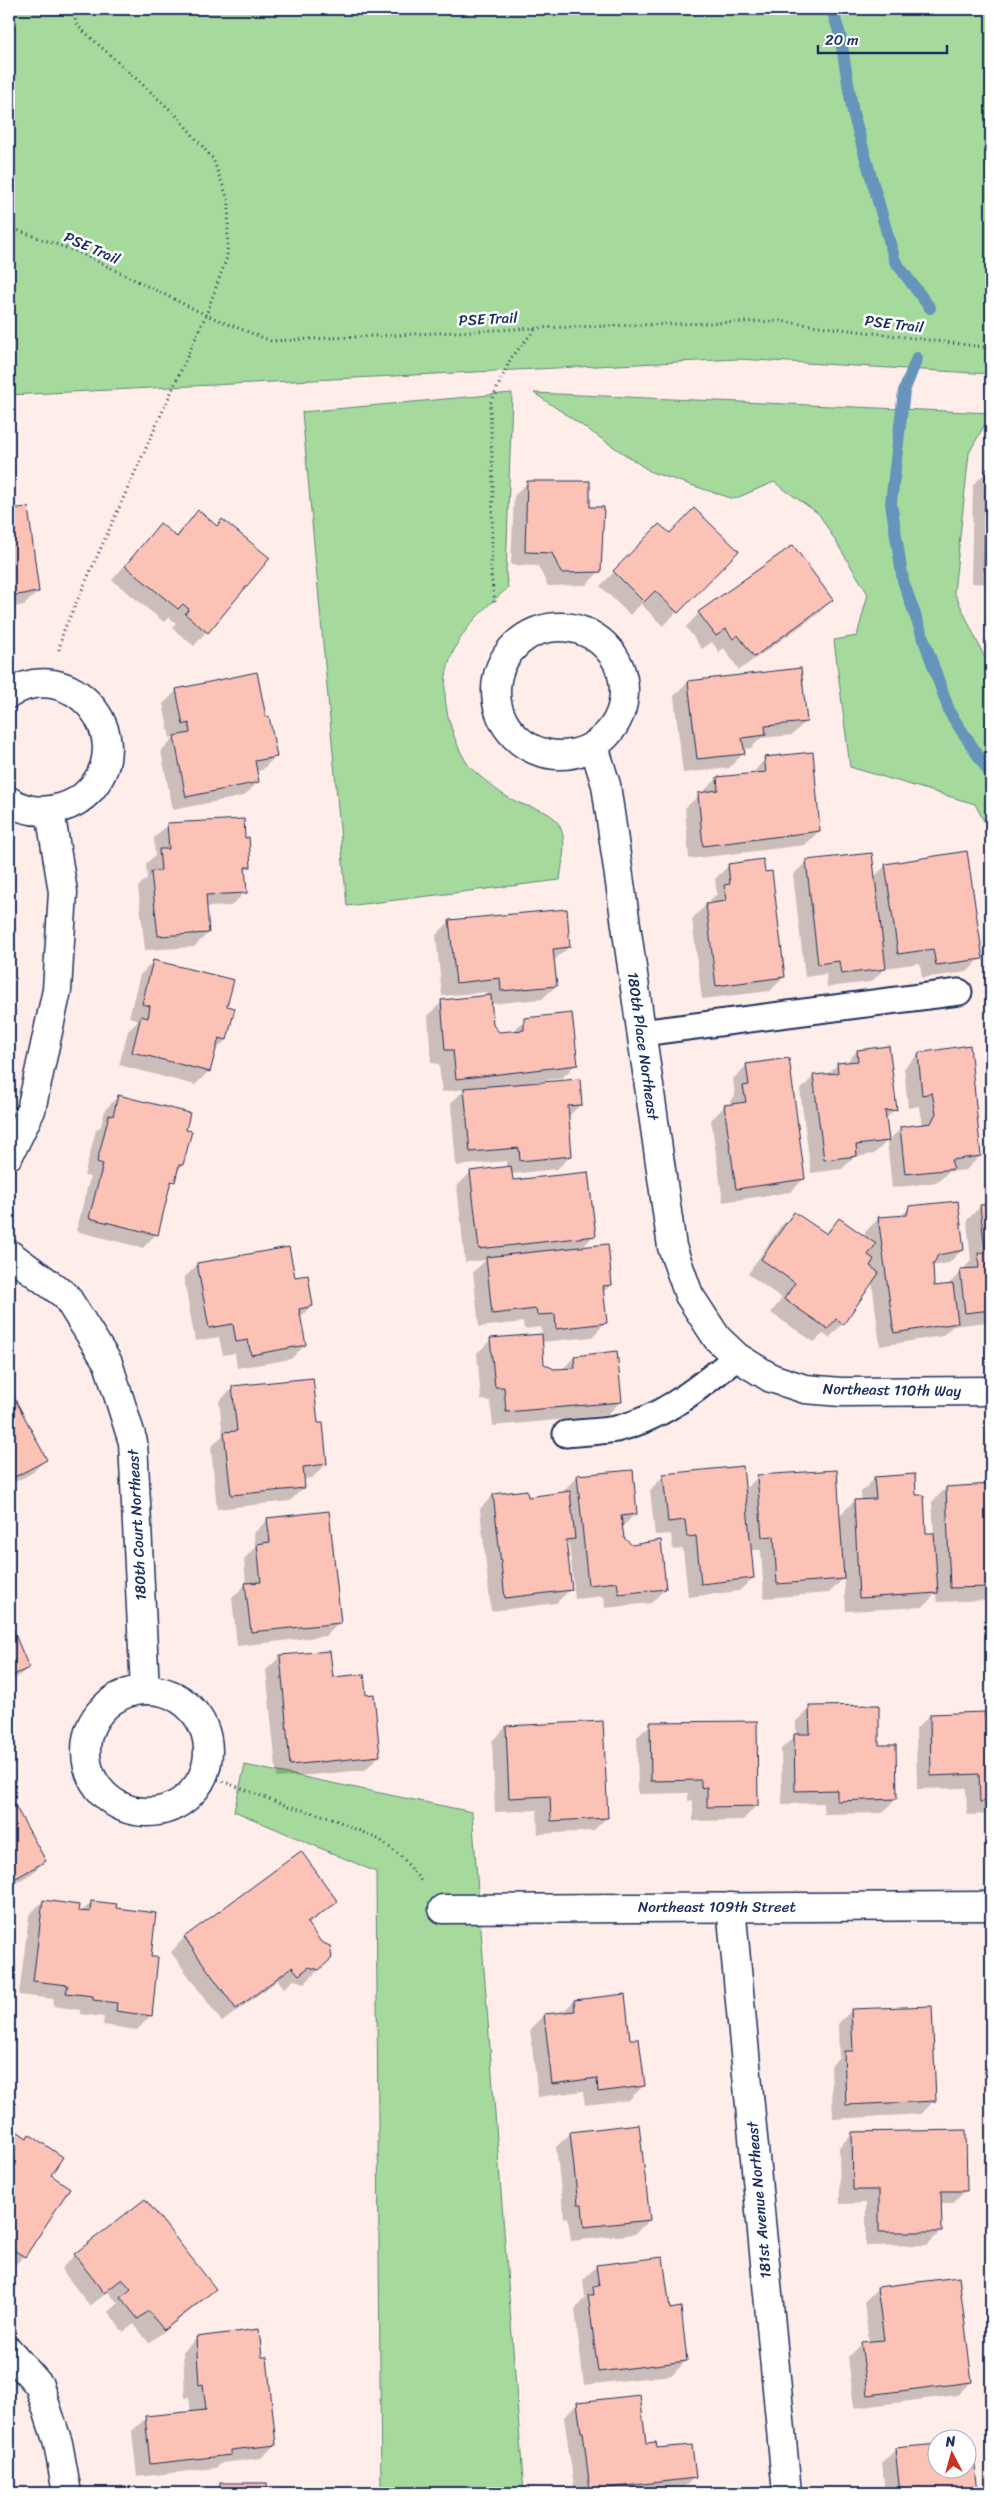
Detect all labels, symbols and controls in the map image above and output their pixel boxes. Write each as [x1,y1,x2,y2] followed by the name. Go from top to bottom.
[818,22,946,54] scale bar
[825,27,859,53] text: 20 m
[60,224,125,272] street label: PSE Trail
[458,304,519,334] street label: PSE Trail
[863,308,926,341] street label: PSE Trail
[620,970,666,1123] street label: 180th Place Northeast
[823,1376,962,1404] street label: Northeast 110th Way
[120,1448,154,1601] street label: 180th Court Northeast
[638,1894,797,1920] street label: Northeast 109th Street
[739,2120,779,2279] street label: 181st Avenue Northeast
[944,2429,957,2455] text: N
[928,2430,978,2480] north arrow

